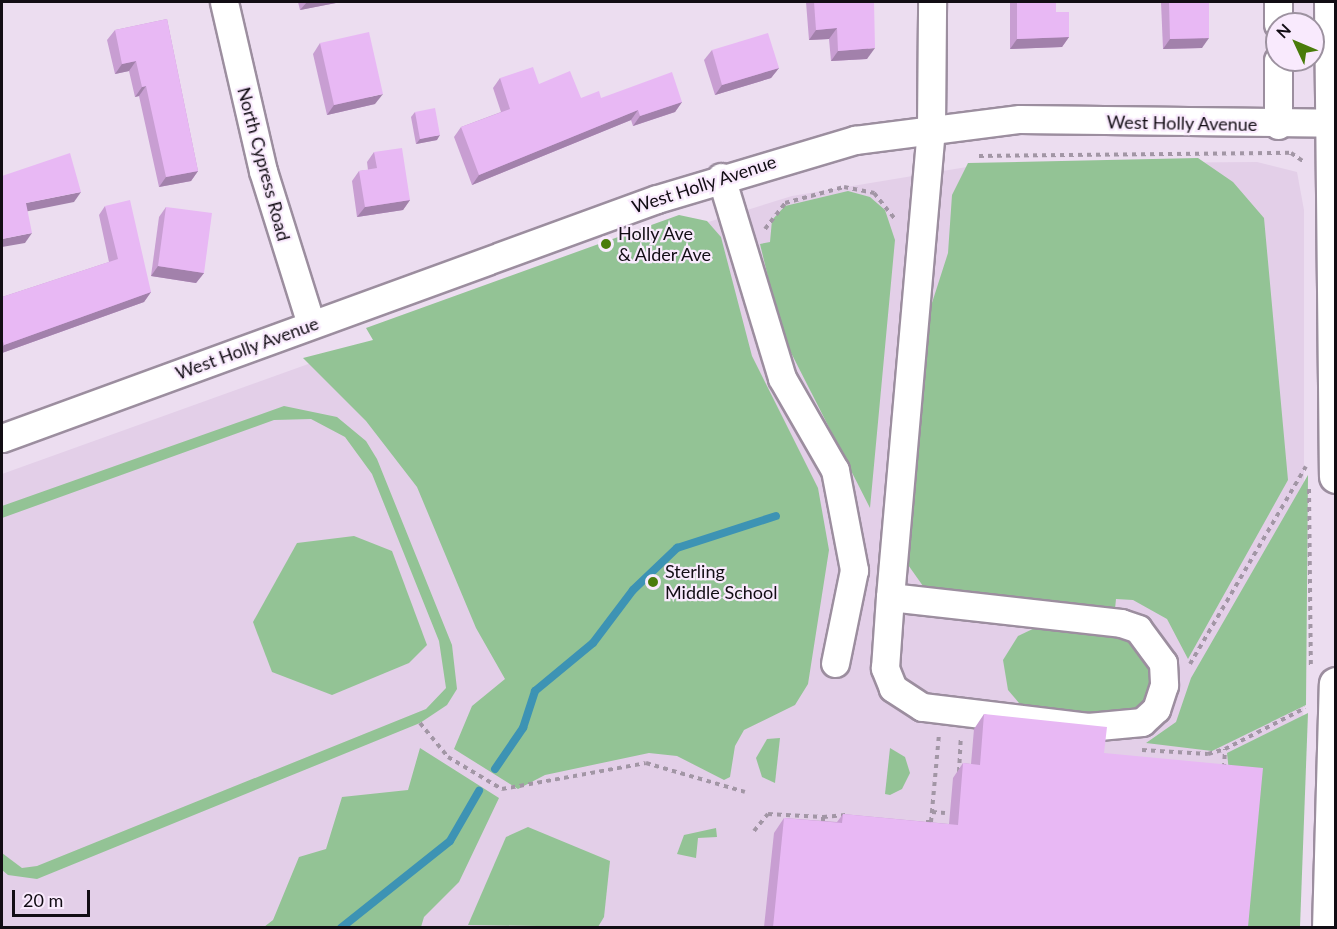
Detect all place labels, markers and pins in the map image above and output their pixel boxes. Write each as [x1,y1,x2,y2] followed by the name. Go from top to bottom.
[618,223,713,266] place label: Holly Ave & Alder Ave
[599,237,613,251] marker: Holly Ave & Alder Ave
[665,561,777,604] place label: Sterling Middle School
[646,575,660,589] marker: Sterling Middle School

